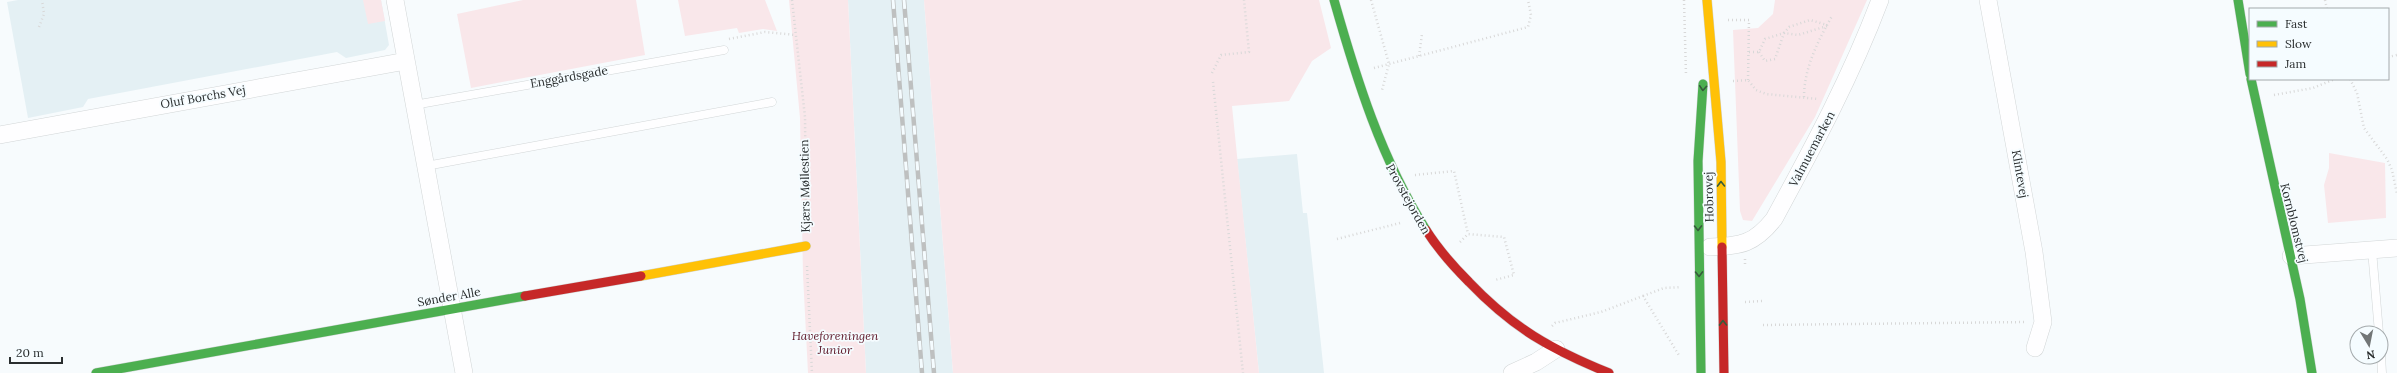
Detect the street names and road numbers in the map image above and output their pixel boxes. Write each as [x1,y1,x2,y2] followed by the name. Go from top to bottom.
[529,62,609,91] street label: Enggårdsgade
[159,82,247,111] street label: Oluf Borchs Vej
[1785,108,1838,190] street label: Valmuemarken
[796,139,813,233] street label: Kjærs Møllestien
[2009,149,2032,199] street label: Klintevej
[1383,161,1434,237] street label: Provstejorden
[1701,171,1716,223] street label: Hobrovej
[2277,181,2312,264] street label: Kornblomstvej
[416,284,482,309] street label: Sønder Alle

